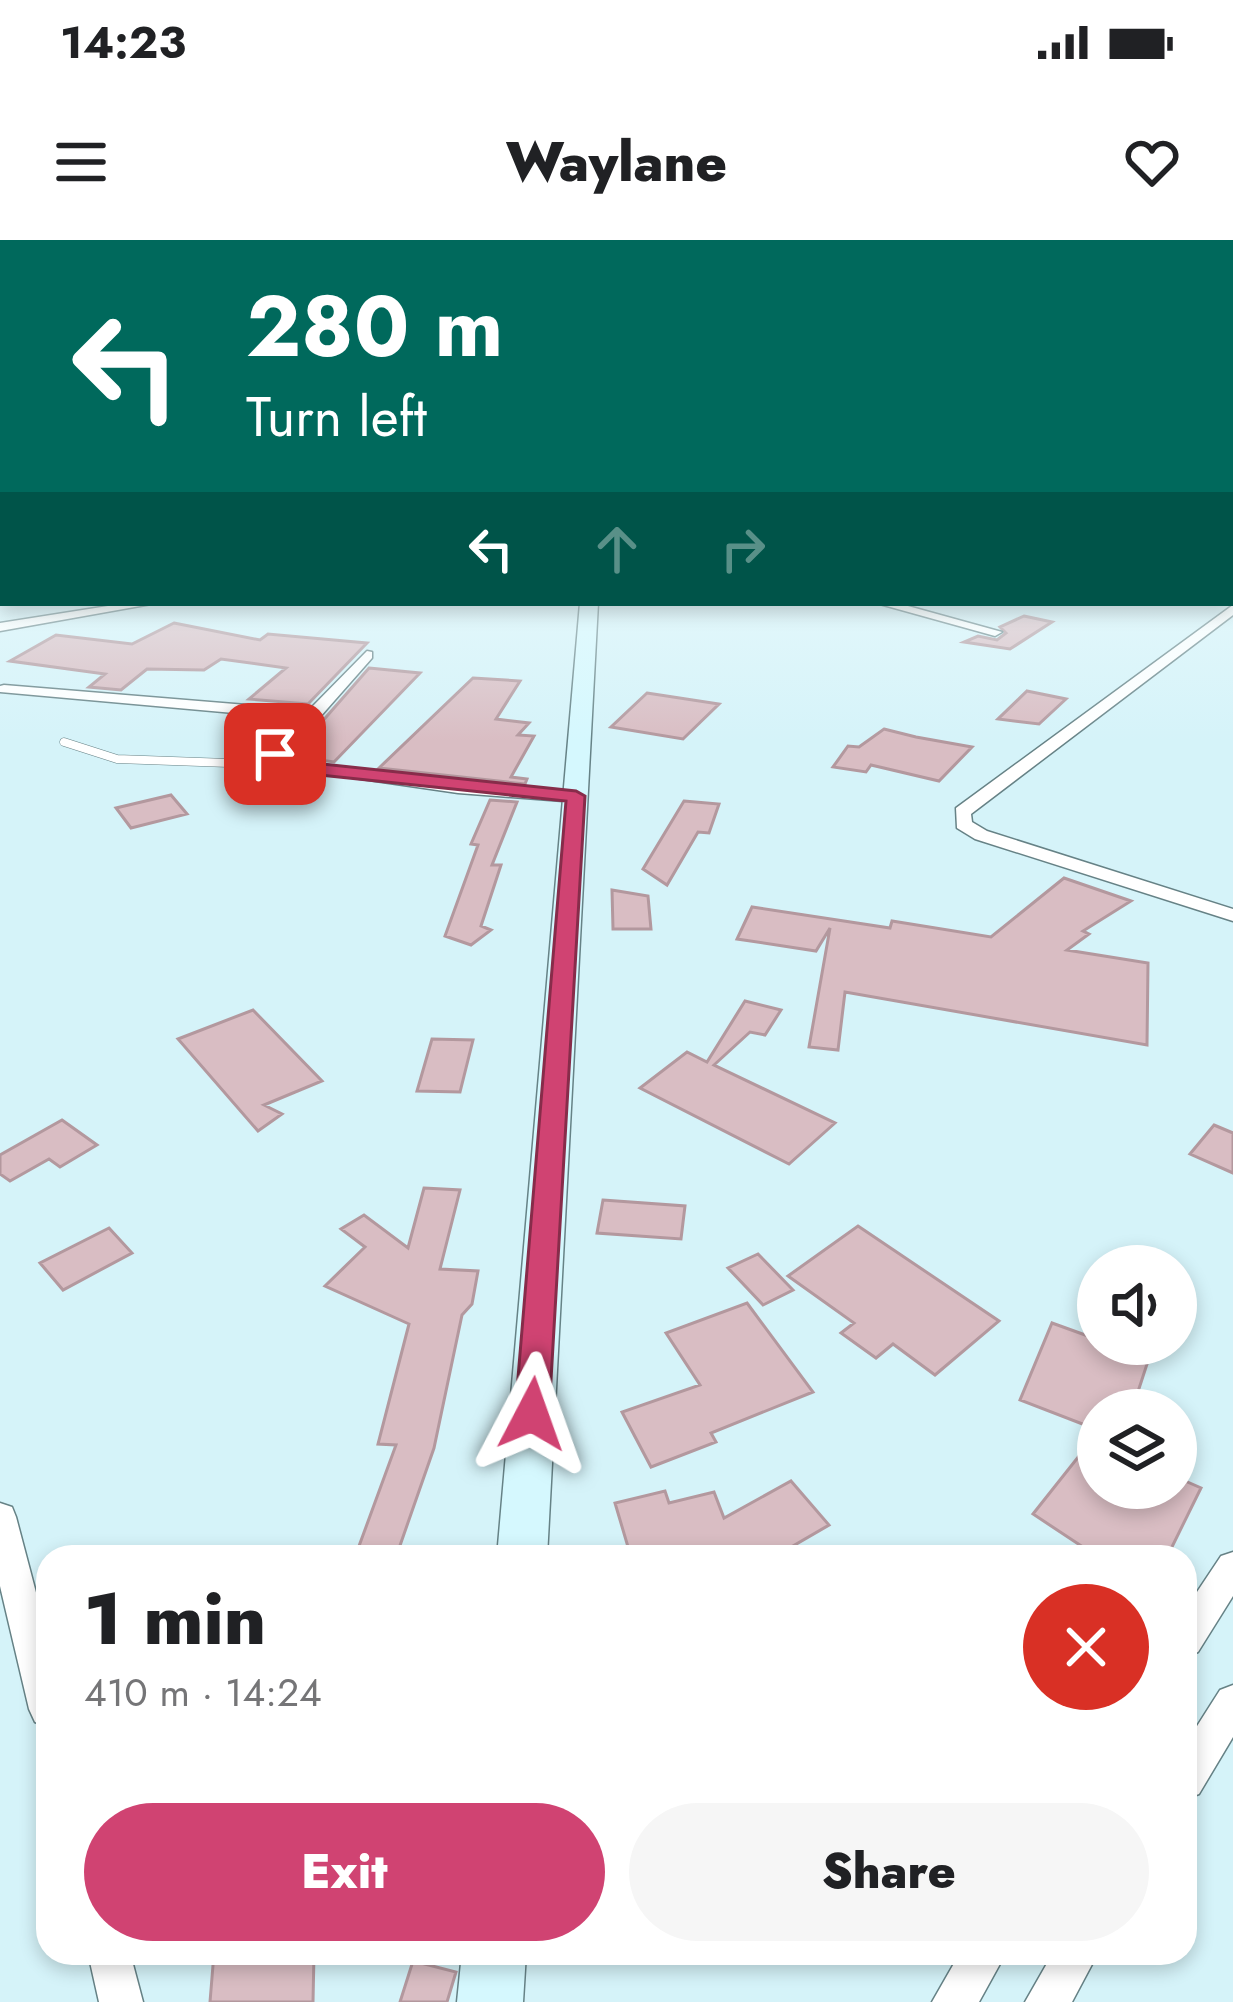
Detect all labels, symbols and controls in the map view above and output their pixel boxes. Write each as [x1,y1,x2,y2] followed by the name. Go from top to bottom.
[60,10,186,75] text: 14:23
[506,123,727,201] text: Waylane
[48,129,114,195] icon: menu
[1119,129,1185,195] icon: heart
[246,266,503,388] text: 280 m
[48,288,204,444] icon: left
[246,378,427,456] text: Turn left
[458,516,524,582] icon: left
[584,516,650,582] icon: ahead
[710,516,776,582] icon: right
[224,703,326,805] pin
[242,721,308,787] icon: arrive
[1077,1245,1197,1509] map controls
[1077,1245,1197,1365] button: sound
[469,1351,595,1477] position arrow
[1077,1389,1197,1509] button: layers
[84,1567,266,1671] text: 1 min
[1023,1584,1149,1710] button: close
[84,1664,322,1721] text: 410 m · 14:24
[84,1803,605,1941] button: Exit
[629,1803,1149,1941] button: Share

